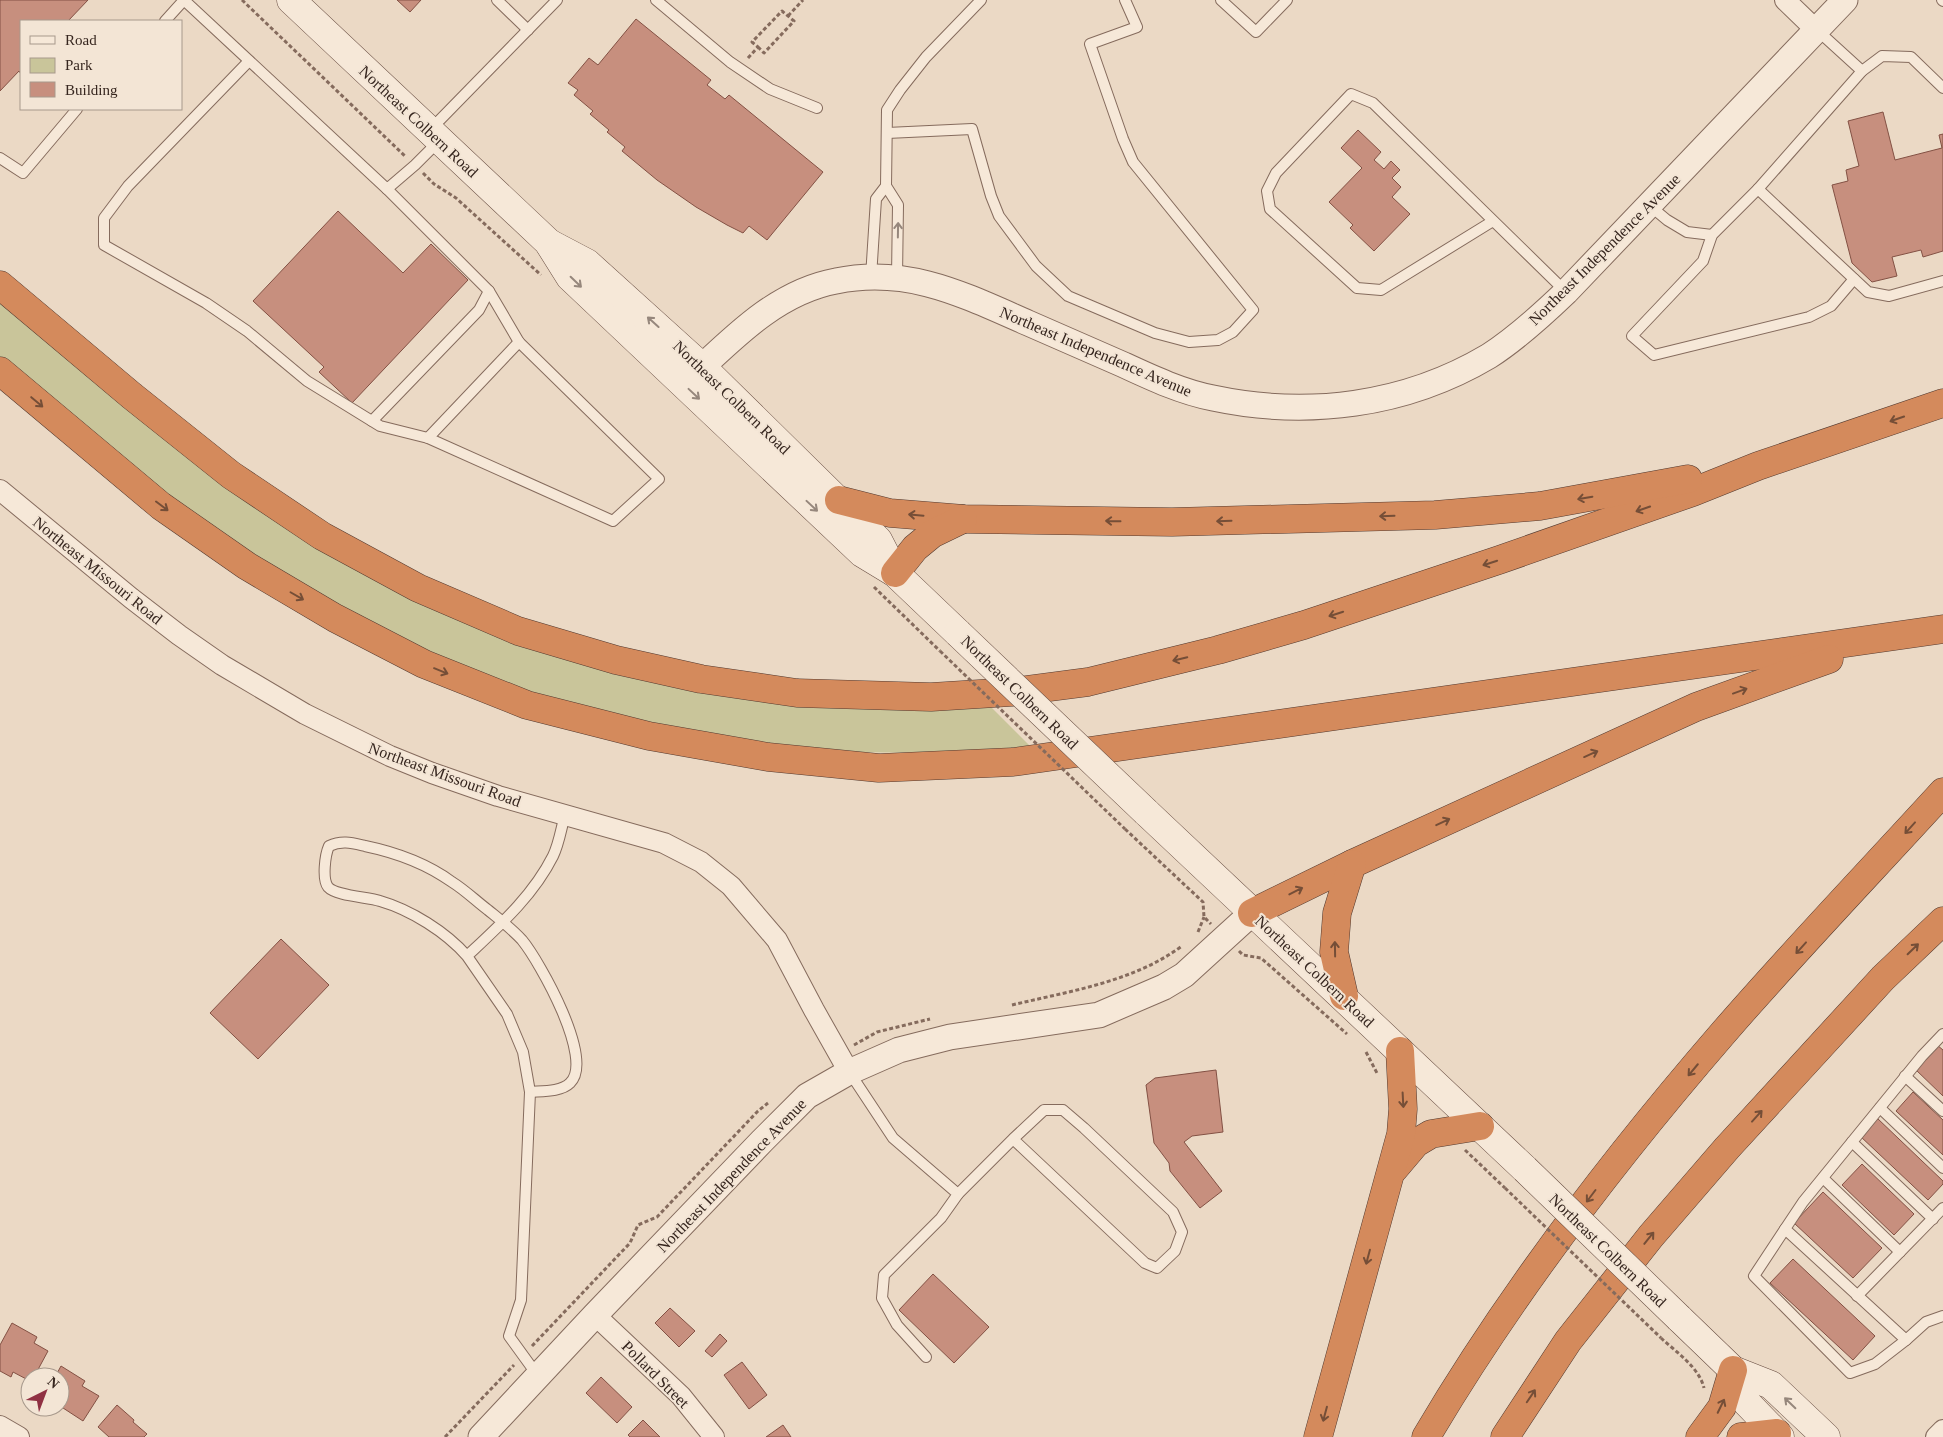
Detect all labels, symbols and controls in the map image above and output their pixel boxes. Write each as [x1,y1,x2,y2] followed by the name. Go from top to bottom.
[20,20,182,110] legend
[65,32,97,48] text: Road
[65,57,93,73] text: Park
[356,62,481,181] street label: Northeast Colbern Road
[65,82,118,98] text: Building
[1525,170,1684,329] street label: Northeast Independence Avenue
[893,222,902,238] one-way arrow
[569,276,582,288] one-way arrow
[997,303,1194,401] street label: Northeast Independence Avenue
[646,317,659,328] one-way arrow
[670,337,793,457] street label: Northeast Colbern Road
[687,388,700,400] one-way arrow
[31,396,44,407] one-way arrow
[1890,415,1905,424] one-way arrow
[1578,493,1594,503] one-way arrow
[806,500,818,512] one-way arrow
[155,501,169,511] one-way arrow
[1636,505,1652,514] one-way arrow
[908,510,924,520] one-way arrow
[1379,512,1395,521] one-way arrow
[30,513,166,628] street label: Northeast Missouri Road
[1106,516,1122,526] one-way arrow
[1216,516,1232,526] one-way arrow
[1483,559,1498,568] one-way arrow
[290,591,304,601] one-way arrow
[1328,610,1344,619] one-way arrow
[958,632,1081,752] street label: Northeast Colbern Road
[1172,655,1188,665] one-way arrow
[433,666,448,676] one-way arrow
[1732,686,1747,695] one-way arrow
[366,739,523,810] street label: Northeast Missouri Road
[1583,749,1598,759] one-way arrow
[1435,816,1450,826] one-way arrow
[1904,821,1916,834] one-way arrow
[1288,886,1303,896] one-way arrow
[1252,912,1377,1031] street label: Northeast Colbern Road
[1330,941,1340,957] one-way arrow
[1795,941,1807,954] one-way arrow
[1906,943,1919,955] one-way arrow
[1687,1063,1699,1076] one-way arrow
[1398,1091,1407,1107] one-way arrow
[653,1095,810,1256] street label: Northeast Independence Avenue
[1750,1110,1762,1123] one-way arrow
[1585,1189,1596,1202] one-way arrow
[1546,1190,1669,1310] street label: Northeast Colbern Road
[1644,1232,1655,1245] one-way arrow
[1362,1249,1372,1265] one-way arrow
[619,1337,693,1412] street label: Pollard Street
[20,1367,70,1417] north arrow
[45,1374,62,1392] text: N
[1527,1390,1537,1404] one-way arrow
[1784,1397,1797,1409] one-way arrow
[1716,1398,1726,1413] one-way arrow
[1319,1406,1329,1422] one-way arrow

